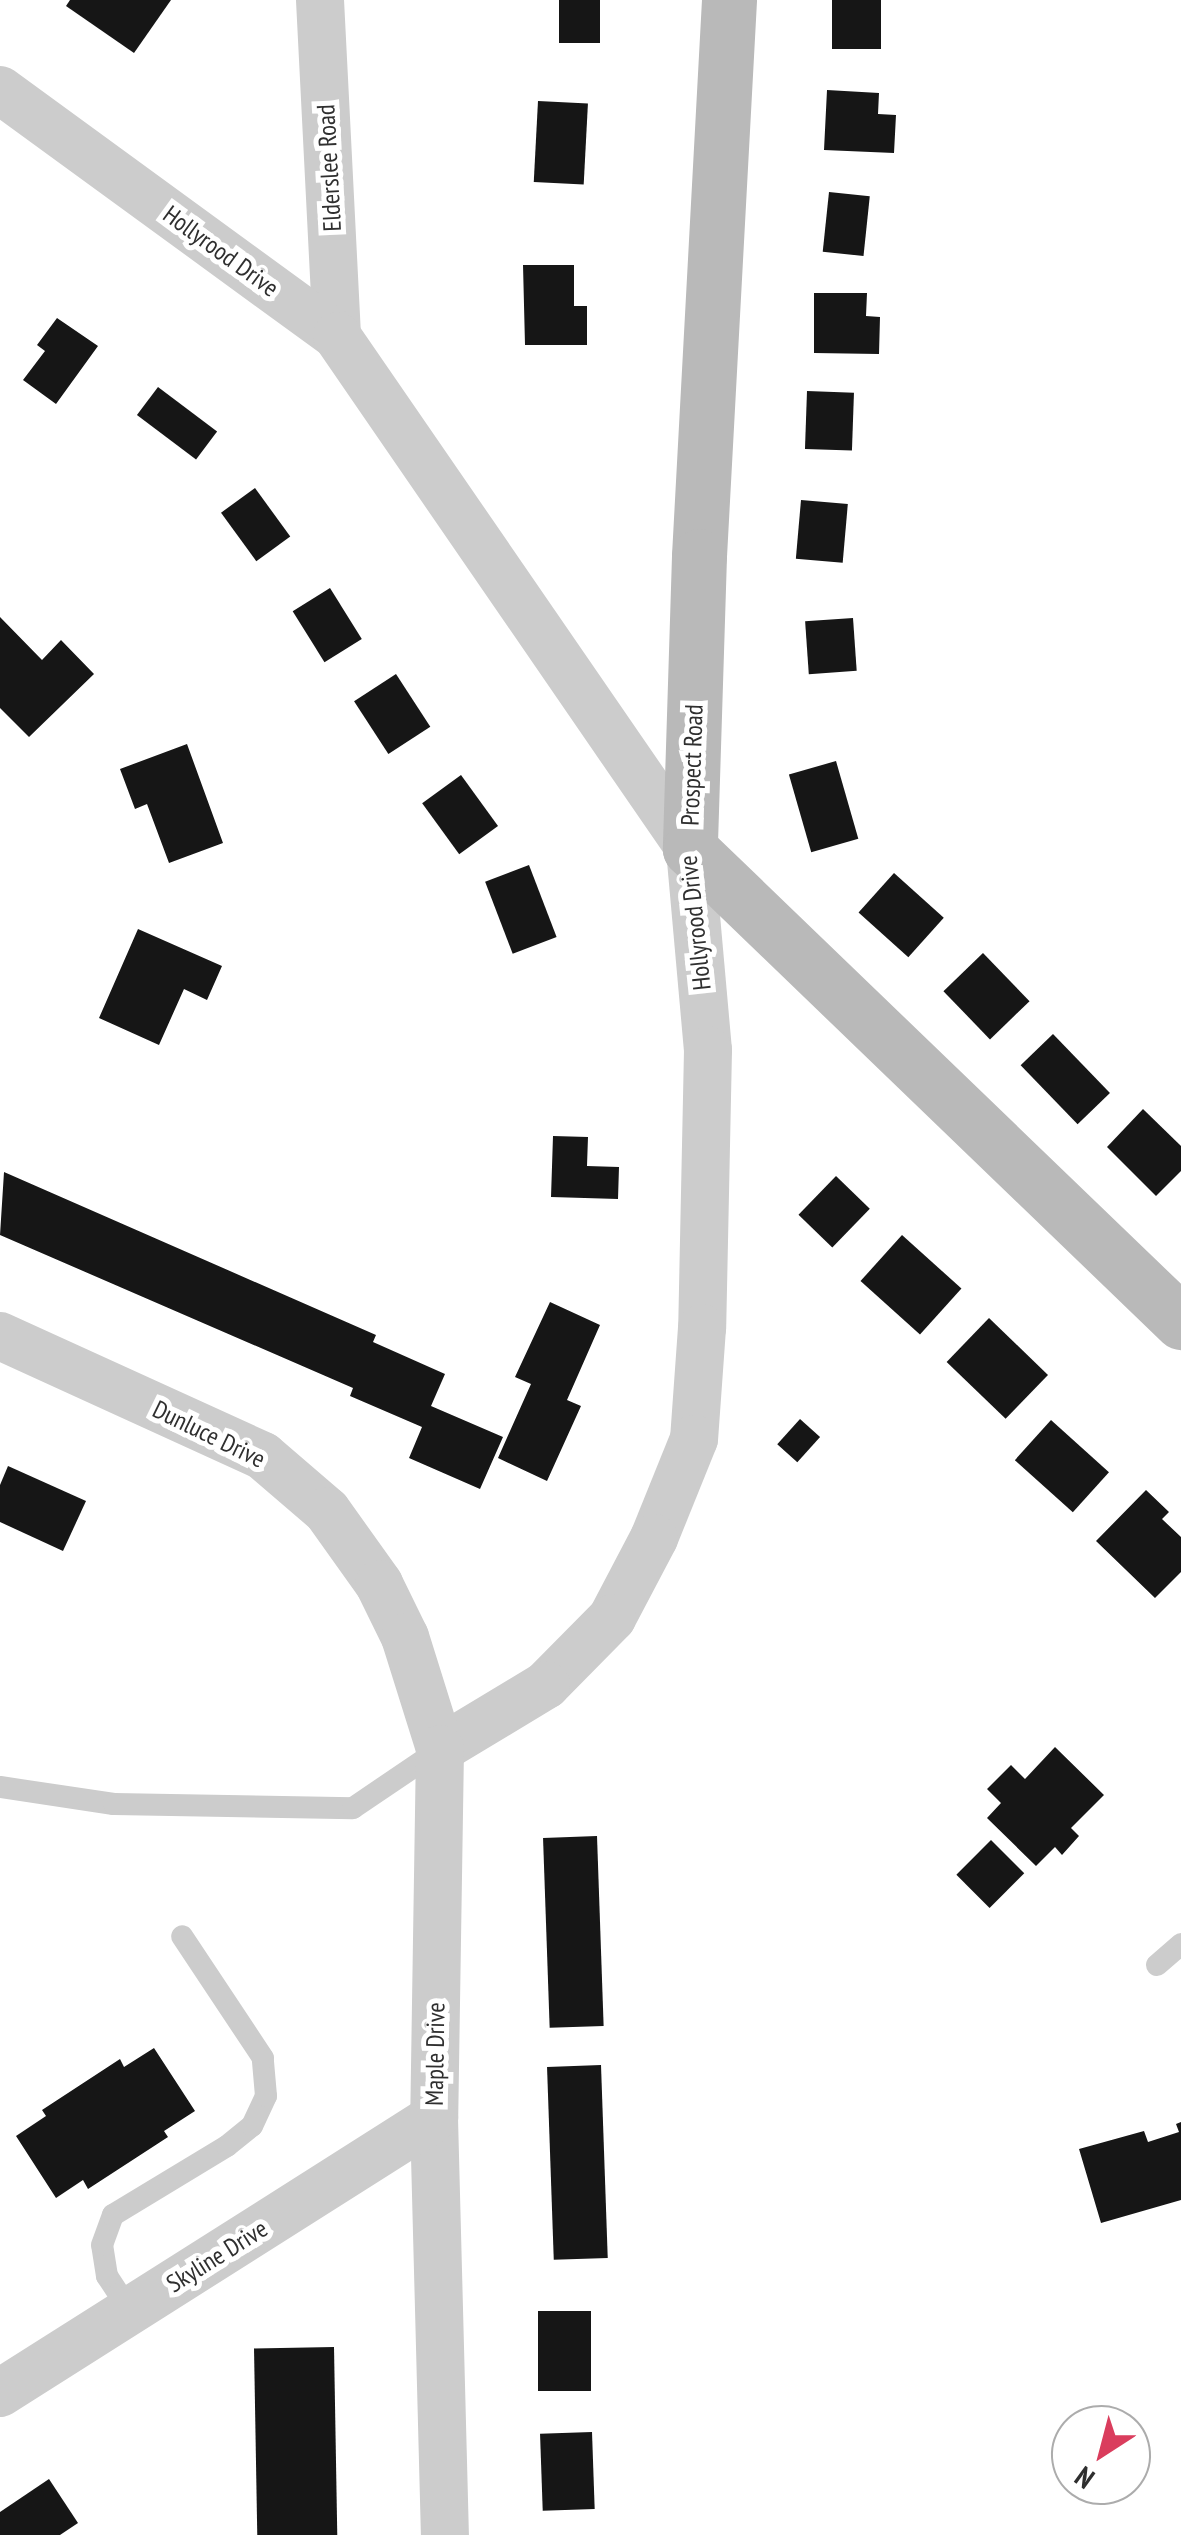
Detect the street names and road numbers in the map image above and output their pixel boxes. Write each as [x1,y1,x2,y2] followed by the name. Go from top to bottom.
[311,104,347,232] street label: Elderslee Road
[157,199,285,303] street label: Hollyrood Drive
[675,704,709,826] street label: Prospect Road
[673,854,717,992] street label: Hollyrood Drive
[148,1394,270,1474] street label: Dunluce Drive
[419,2002,451,2106] street label: Maple Drive
[161,2213,273,2299] street label: Skyline Drive

